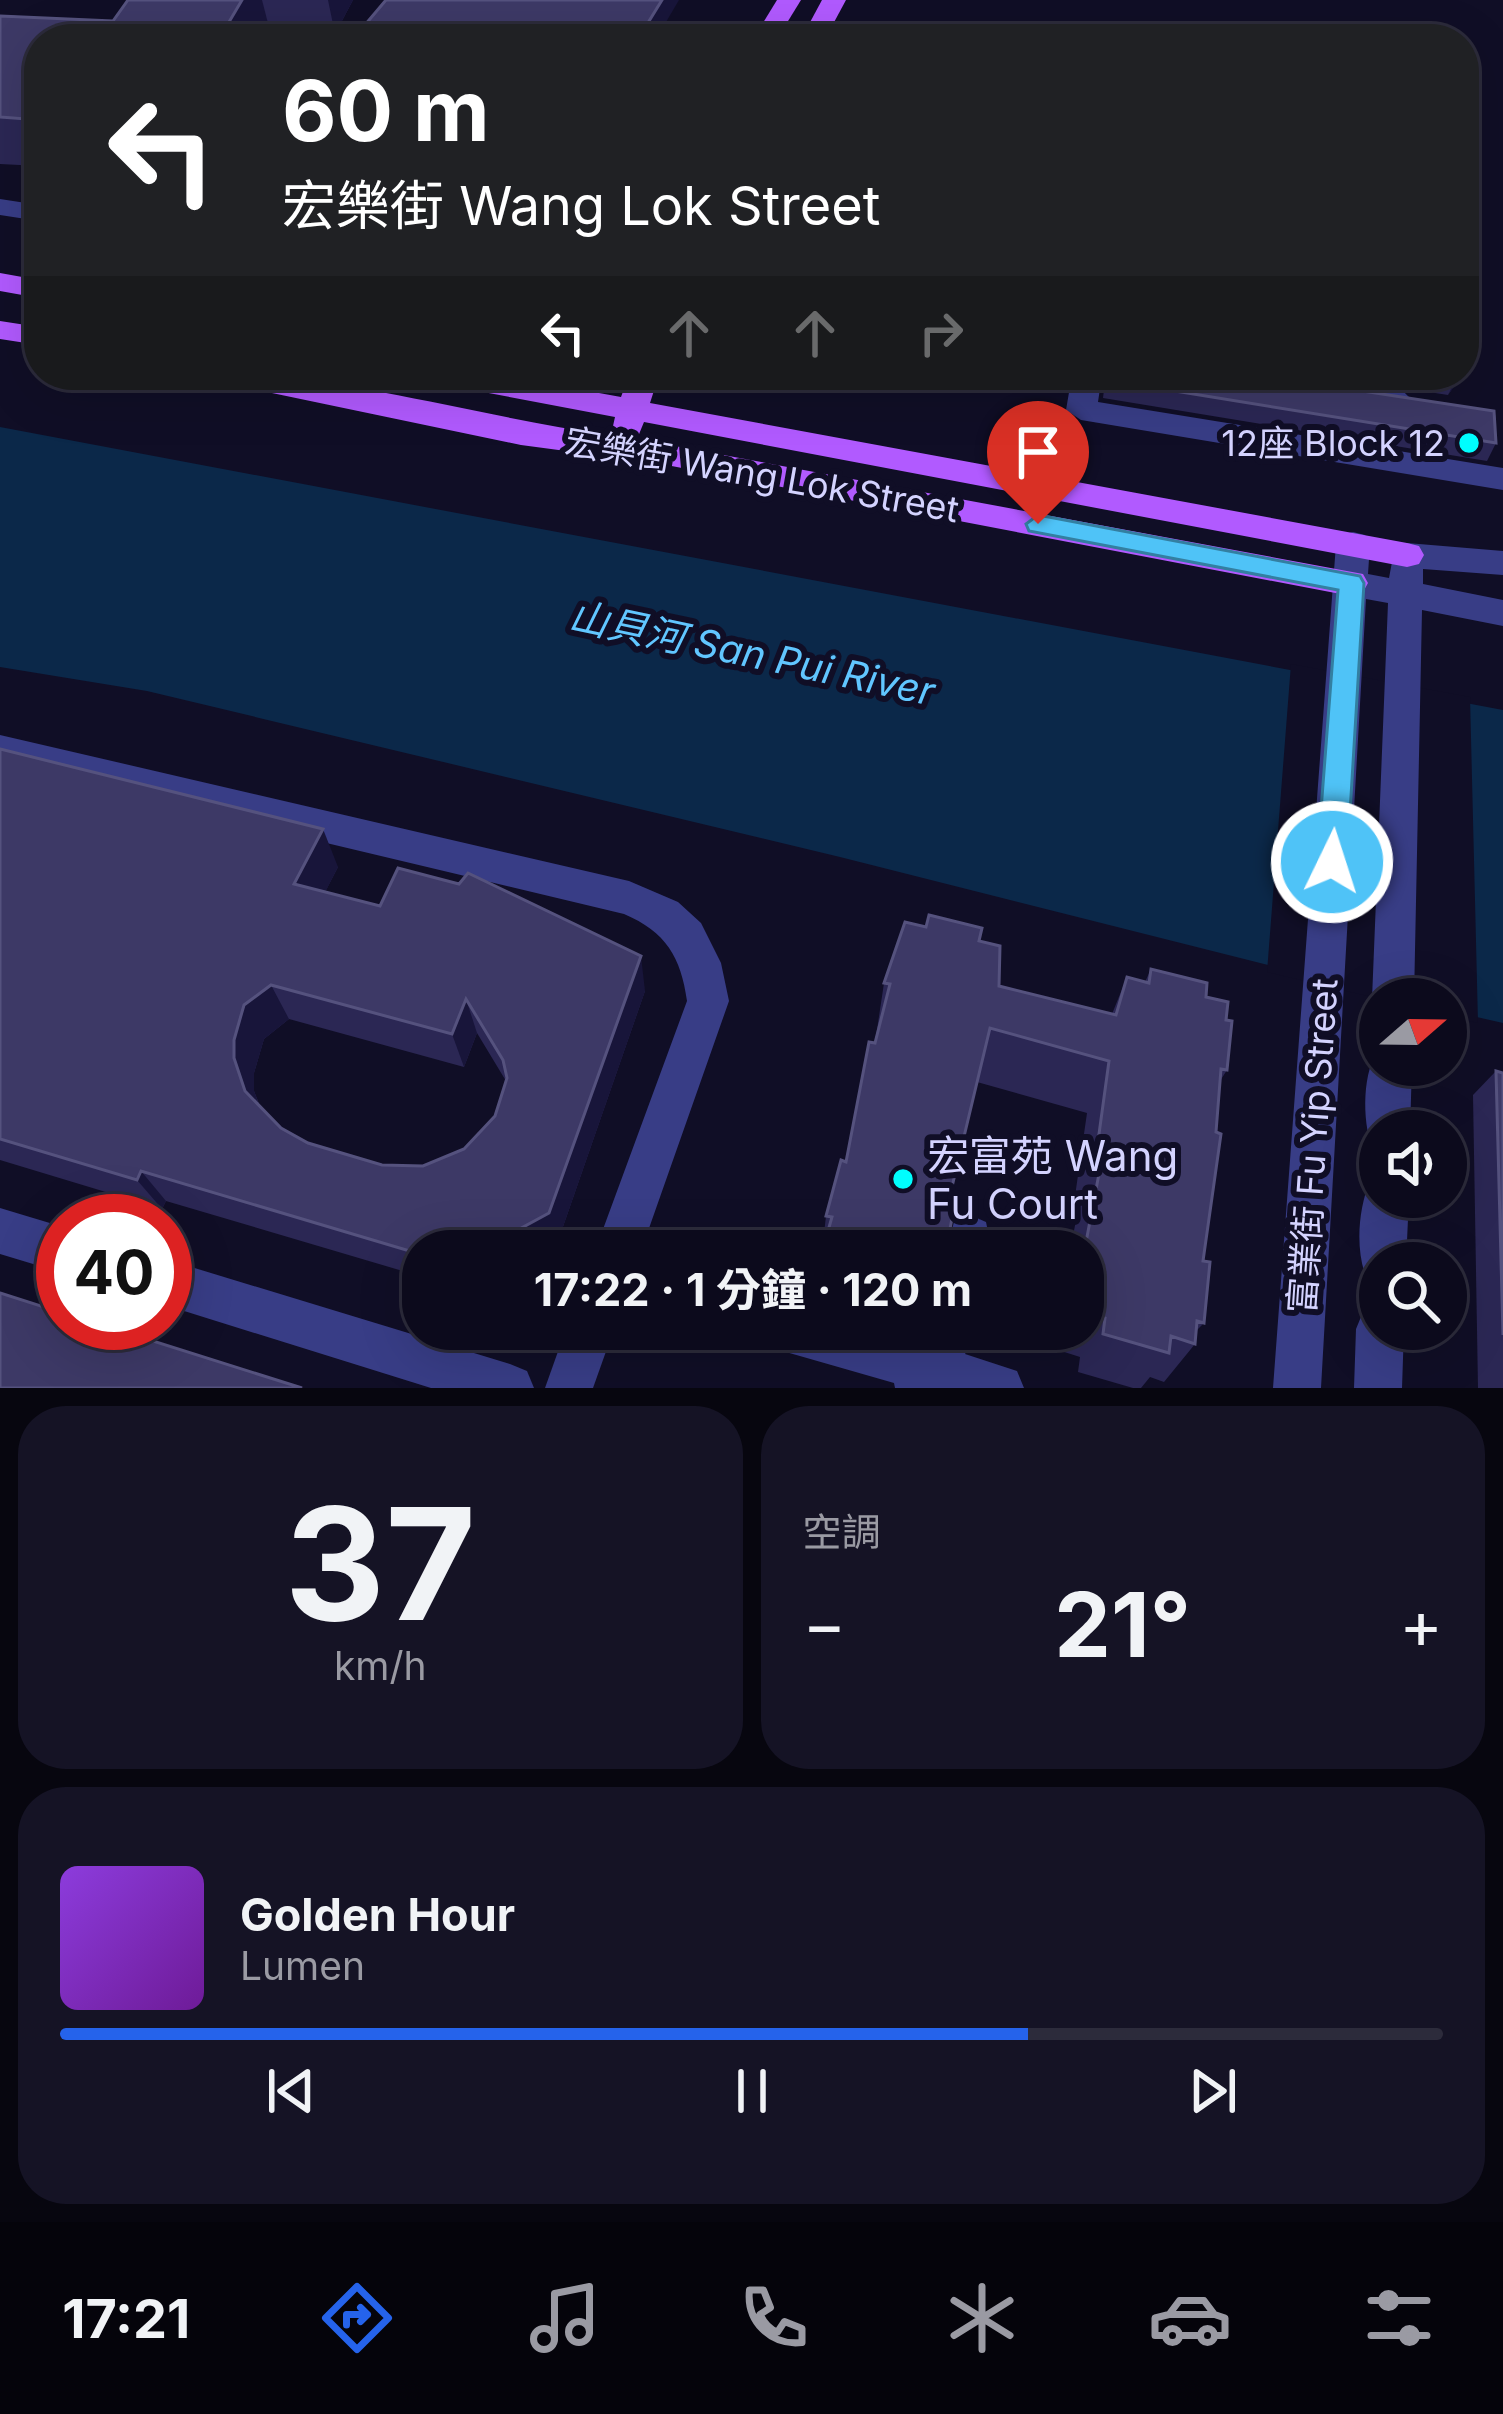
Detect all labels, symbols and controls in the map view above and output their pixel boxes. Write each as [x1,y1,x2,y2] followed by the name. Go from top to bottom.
[282,60,490,161] text: 60 m
[84,72,240,228] icon: left
[282,173,880,238] text: 宏樂街 Wang Lok Street
[530,300,596,366] icon: left
[656,300,722,366] icon: ahead
[782,300,848,366] icon: ahead
[908,300,974,366] icon: right
[987,401,1089,524] pin
[562,419,962,531] street label: 宏樂街 Wang Lok Street
[1005,419,1071,485] icon: arrive
[1221,421,1445,465] place label: 12座 Block 12
[1456,430,1482,456] marker: 12座 Block 12
[565,591,940,715] water label: 山貝河 San Pui River
[1269,799,1395,925] position arrow
[1279,977,1347,1315] street label: 富業街 Fu Yip Street
[1359,978,1467,1086] north arrow
[1359,978,1467,1350] map controls
[1359,1110,1467,1218] button: sound
[927,1130,1178,1229] place label: 宏富苑 Wang Fu Court
[890,1166,916,1192] marker: 宏富苑 Wang Fu Court
[36,1194,192,1350] speed limit sign: 40
[1359,1242,1467,1350] button: search
[534,1262,972,1317] text: 17:22 · 1 分鐘 · 120 m
[285,1469,476,1658] text: 37
[803,1508,881,1555] text: 空調
[1054,1570,1191,1679] text: 21°
[803,1584,846,1664] text: −
[1399,1584,1443,1664] text: +
[334,1642,427,1689] text: km/h
[240,1887,515,1942] text: Golden Hour
[240,1942,365,1989] text: Lumen
[258,2058,324,2124] icon: previous
[719,2058,785,2124] icon: pause
[1180,2058,1246,2124] icon: next
[315,2276,399,2360] icon: directions
[523,2276,607,2360] icon: music
[732,2276,816,2360] icon: phone
[940,2276,1024,2360] icon: climate
[1148,2276,1232,2360] icon: car
[1357,2276,1441,2360] icon: filters
[62,2286,190,2351] text: 17:21

